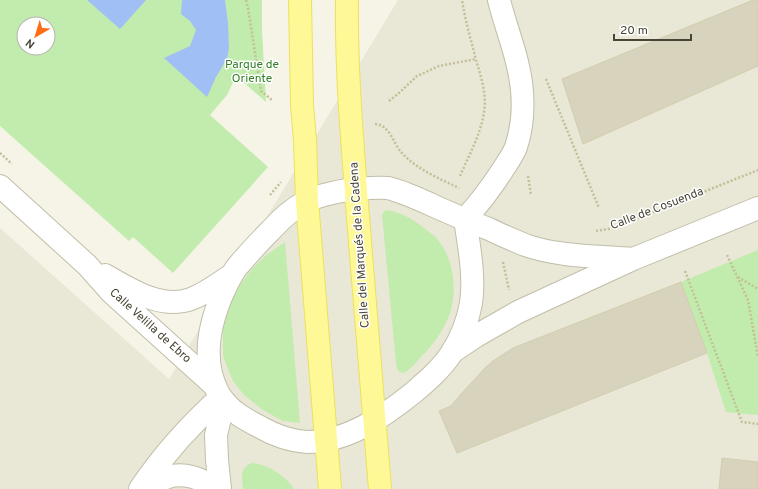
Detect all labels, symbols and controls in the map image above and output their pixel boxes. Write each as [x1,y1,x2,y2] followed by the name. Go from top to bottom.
[16,16,56,56] north arrow
[614,16,691,42] scale bar
[620,23,648,39] text: 20 m
[23,35,38,51] text: N
[225,57,279,87] park label: Parque de Oriente
[346,161,374,329] street label: Calle del Marqués de la Cadena
[608,184,706,234] street label: Calle de Cosuenda
[106,285,195,367] street label: Calle Velilla de Ebro

